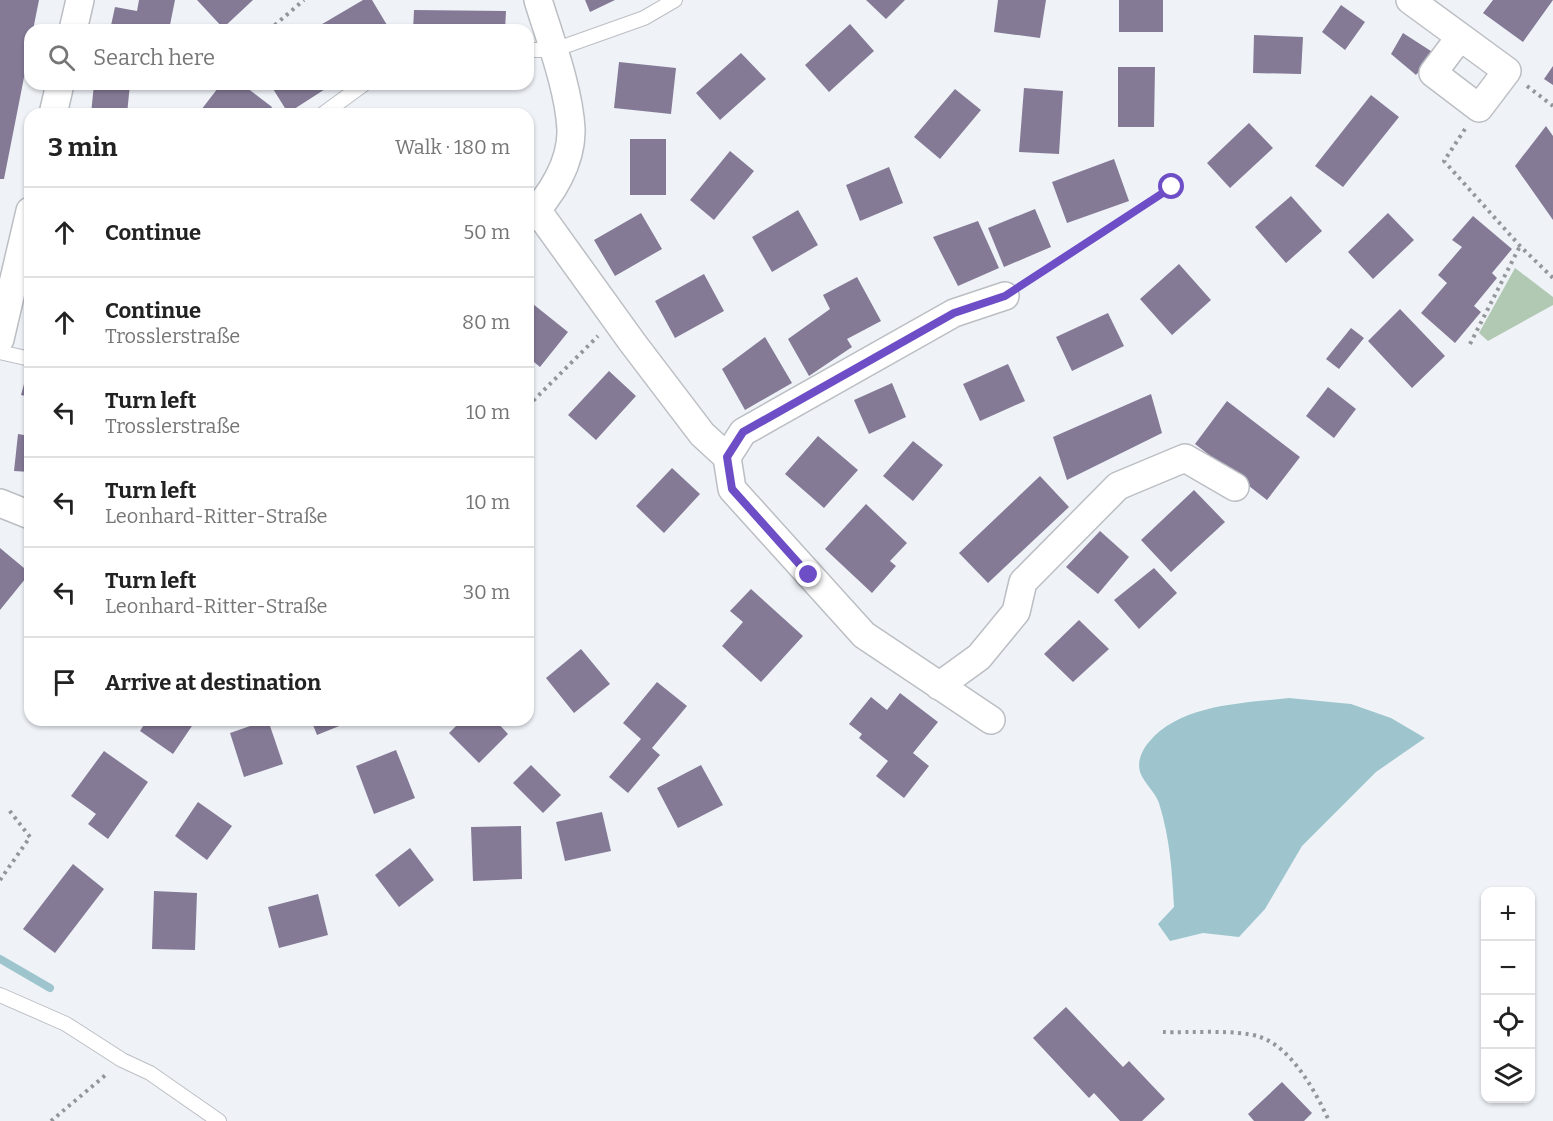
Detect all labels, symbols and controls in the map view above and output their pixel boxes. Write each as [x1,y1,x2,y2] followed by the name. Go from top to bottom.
[24,24,534,90] search box
[45,41,78,74] icon: search
[93,44,215,71] text: Search here
[48,132,117,163] text: 3 min
[395,135,510,159] text: Walk · 180 m
[1158,173,1184,199] route start
[48,216,81,249] icon: ahead
[105,219,201,246] text: Continue
[463,220,510,244] text: 50 m
[105,297,201,324] text: Continue
[48,306,81,339] icon: ahead
[462,310,510,334] text: 80 m
[105,324,240,348] text: Trosslerstraße
[105,387,197,414] text: Turn left
[48,396,81,429] icon: left
[466,400,510,424] text: 10 m
[105,414,240,438] text: Trosslerstraße
[105,477,197,504] text: Turn left
[48,486,81,519] icon: left
[466,490,510,514] text: 10 m
[105,504,328,528] text: Leonhard-Ritter-Straße
[795,561,821,587] route end
[105,567,197,594] text: Turn left
[48,576,81,609] icon: left
[463,580,510,604] text: 30 m
[105,594,328,618] text: Leonhard-Ritter-Straße
[48,666,81,699] icon: arrive
[105,669,321,696] text: Arrive at destination
[1481,887,1535,1103] map controls
[1481,887,1535,941] button: +
[1481,941,1535,995] button: −
[1481,995,1535,1049] button: locate
[1481,1049,1535,1103] button: layers

